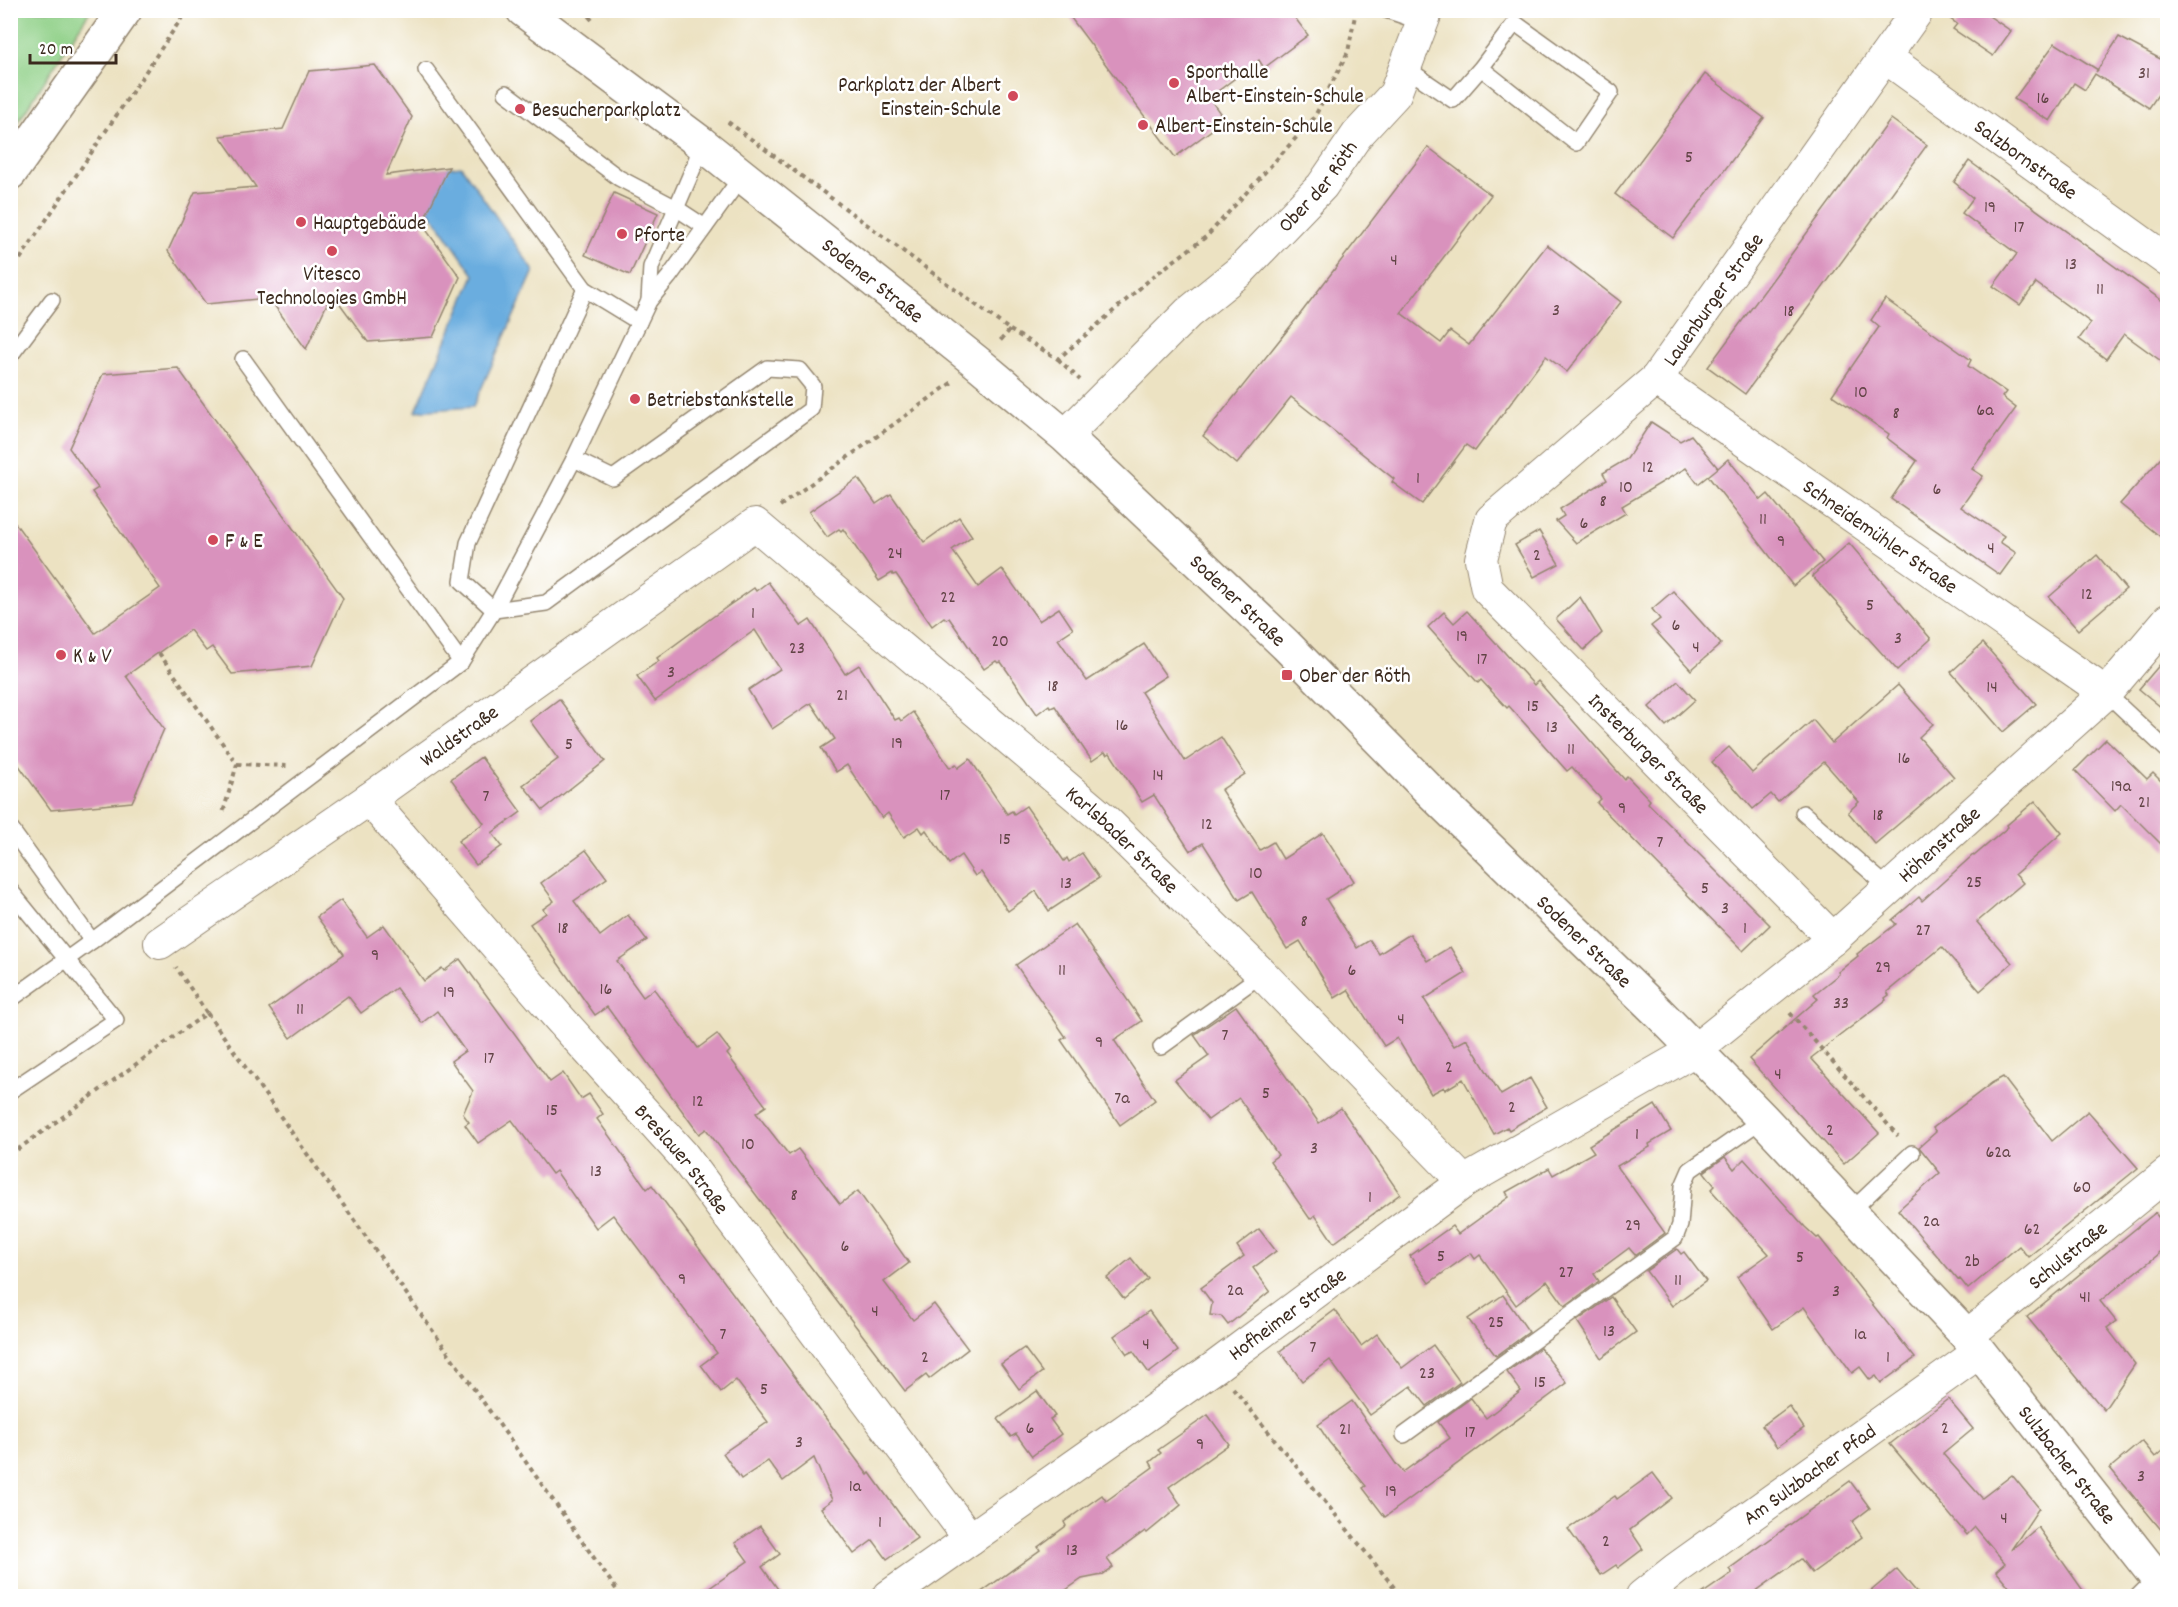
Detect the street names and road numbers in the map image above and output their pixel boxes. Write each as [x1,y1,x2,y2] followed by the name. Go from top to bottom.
[1966,113,2082,209] street label: Salzbornstraße
[1273,136,1367,241] street label: Ober der Röth
[1657,228,1773,374] street label: Lauenburger Straße
[814,232,929,332] street label: Sodener Straße
[1795,474,1963,603] street label: Schneidemühler Straße
[1181,549,1291,655] street label: Sodener Straße
[1579,688,1714,823] street label: Insterburger Straße
[415,699,506,776] street label: Waldstraße
[1057,780,1184,902] street label: Karlsbader Straße
[1893,801,1989,891] street label: Höhenstraße
[1528,889,1637,997] street label: Sodener Straße
[626,1098,734,1222] street label: Breslauer Straße
[2023,1216,2115,1299] street label: Schulstraße
[1223,1262,1354,1370] street label: Hofheimer Straße
[2009,1400,2122,1532] street label: Sulzbacher Straße
[1738,1418,1884,1534] street label: Am Sulzbacher Pfad

